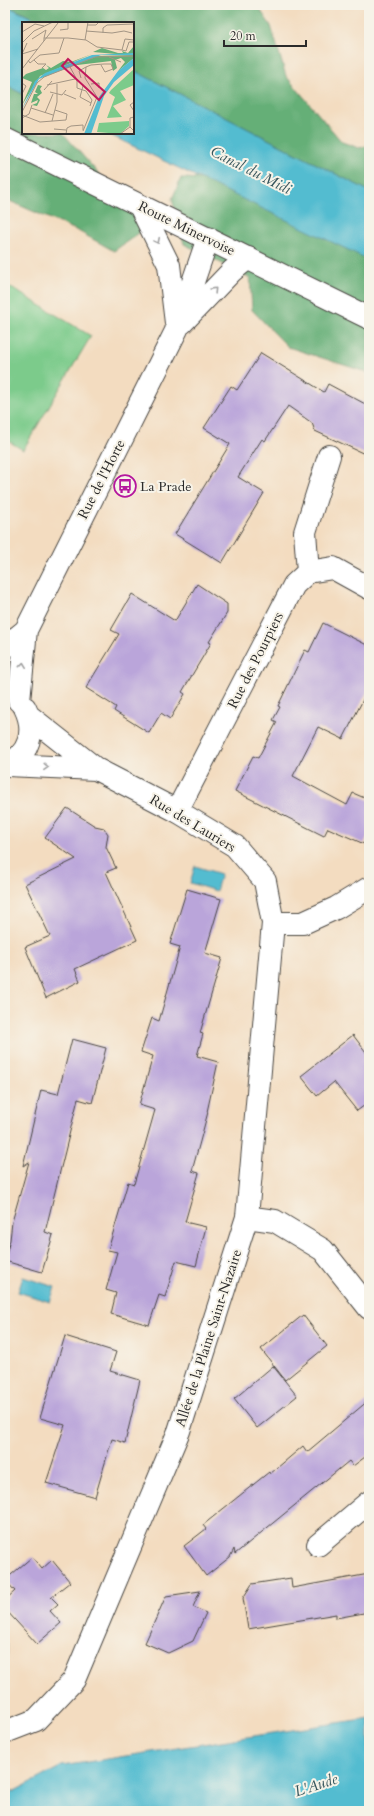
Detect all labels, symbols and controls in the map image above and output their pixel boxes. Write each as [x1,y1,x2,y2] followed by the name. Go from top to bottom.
[22,22,134,134] inset map
[224,22,306,48] scale bar
[230,28,257,44] text: 20 m
[207,141,296,199] water label: Canal du Midi
[135,197,238,260] street label: Route Minervoise
[152,236,160,244] one-way arrow
[209,287,217,295] one-way arrow
[73,436,130,522] street label: Rue de l'Horte
[112,473,138,499] bus stop icon: La Prade
[140,477,192,496] place label: La Prade
[223,608,288,712] street label: Rue des Pourpiers
[18,662,27,668] one-way arrow
[43,762,49,771] one-way arrow
[146,790,240,857] street label: Rue des Lauriers
[171,1247,246,1429] street label: Allée de la Plaine Saint-Nazaire
[292,1769,340,1801] water label: L'Aude

